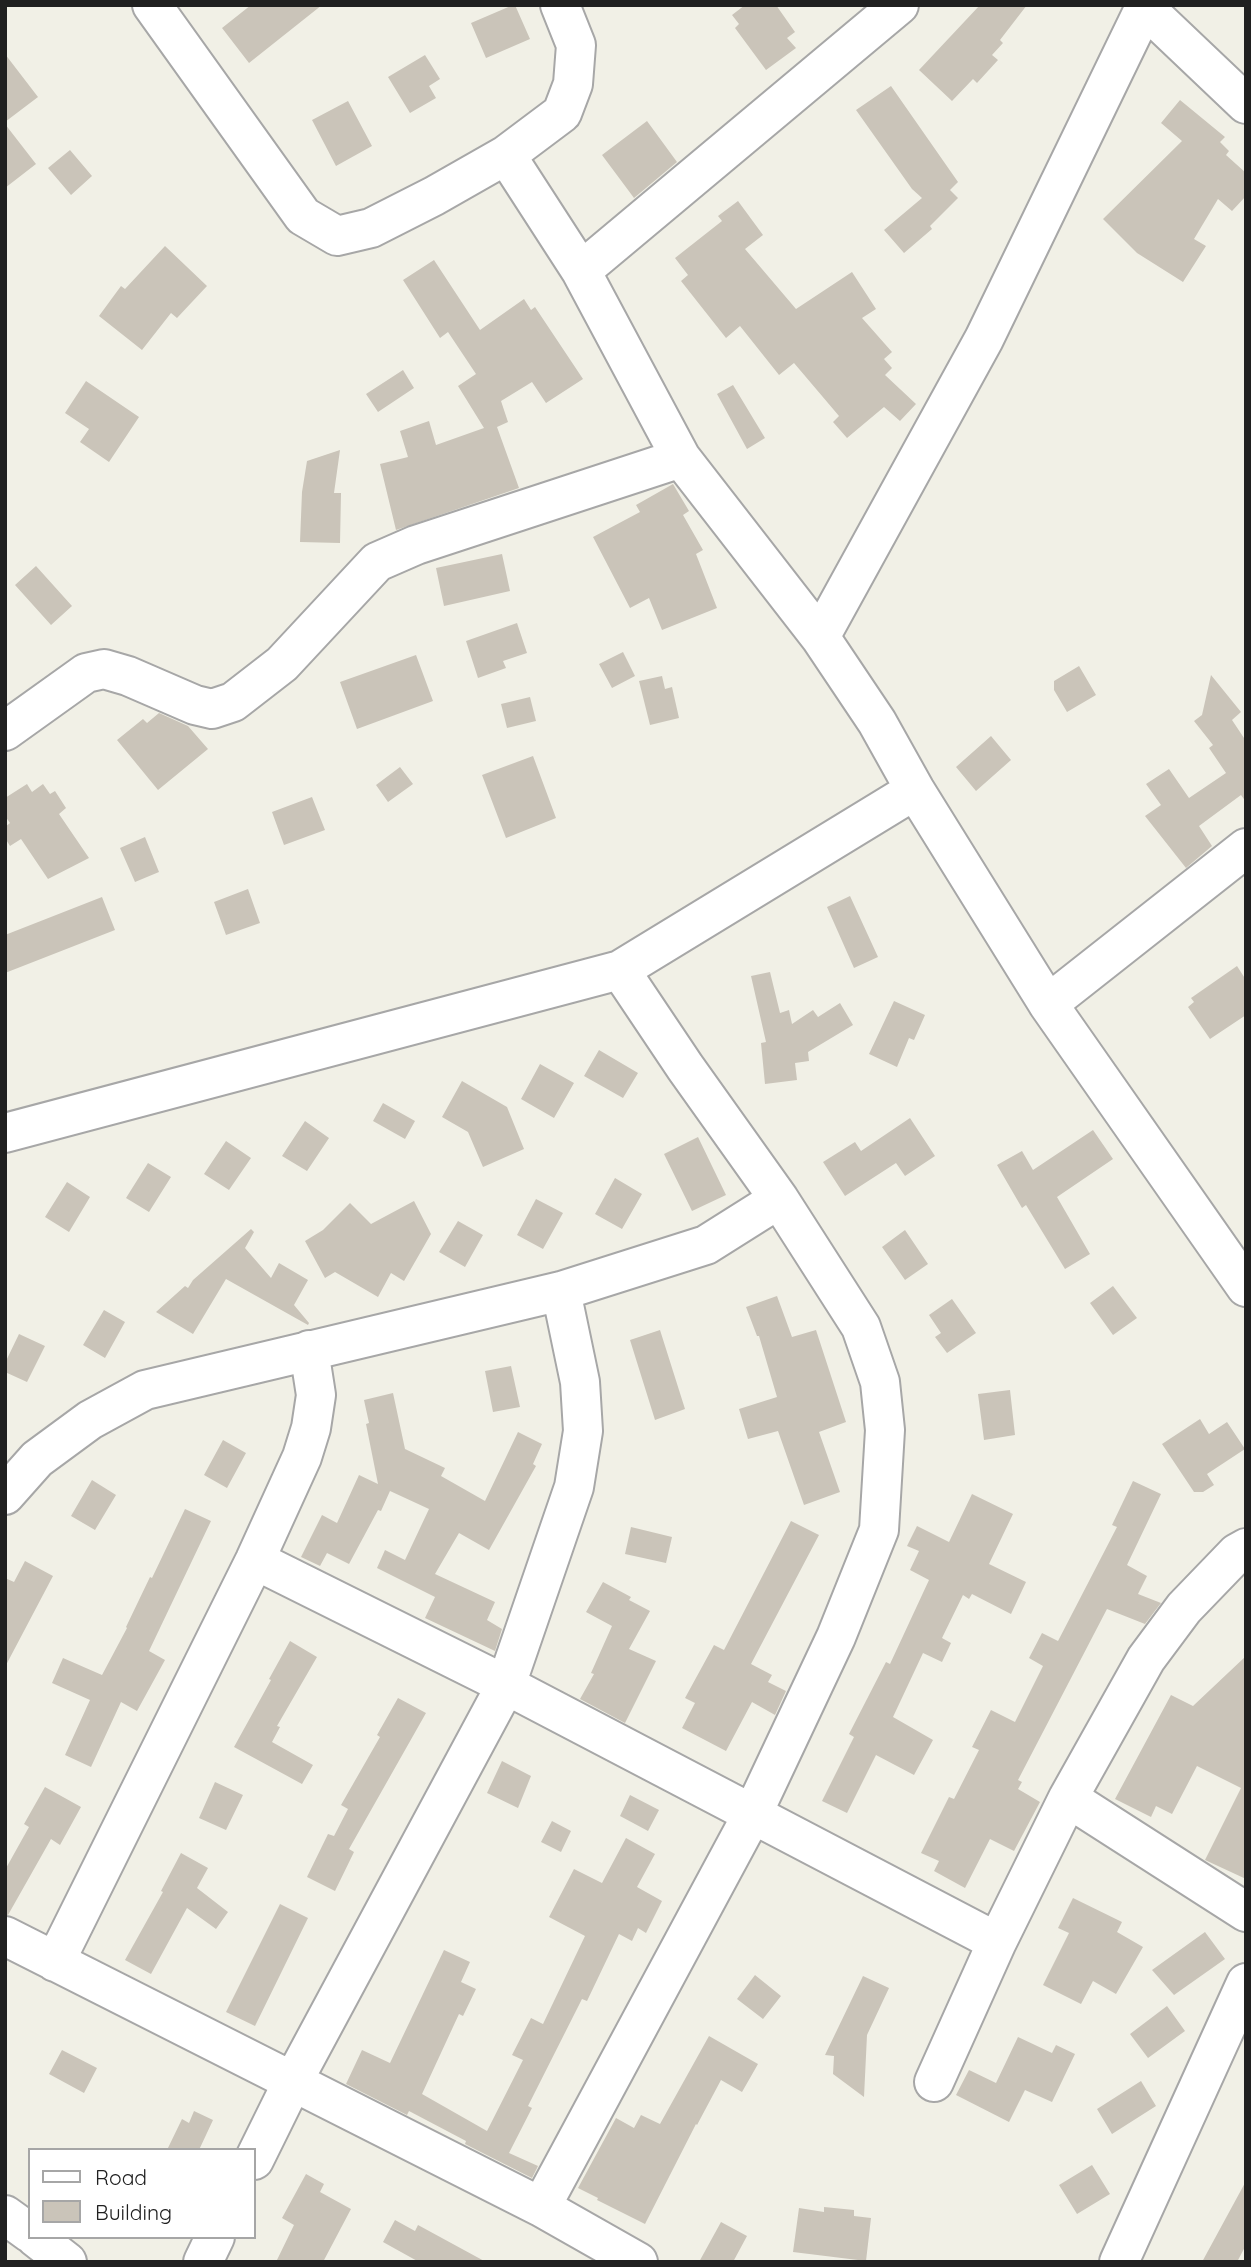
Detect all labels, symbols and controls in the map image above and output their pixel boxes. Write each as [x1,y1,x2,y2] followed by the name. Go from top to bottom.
[28,2148,256,2239] legend
[95,2164,147,2190] text: Road
[95,2199,172,2225] text: Building

